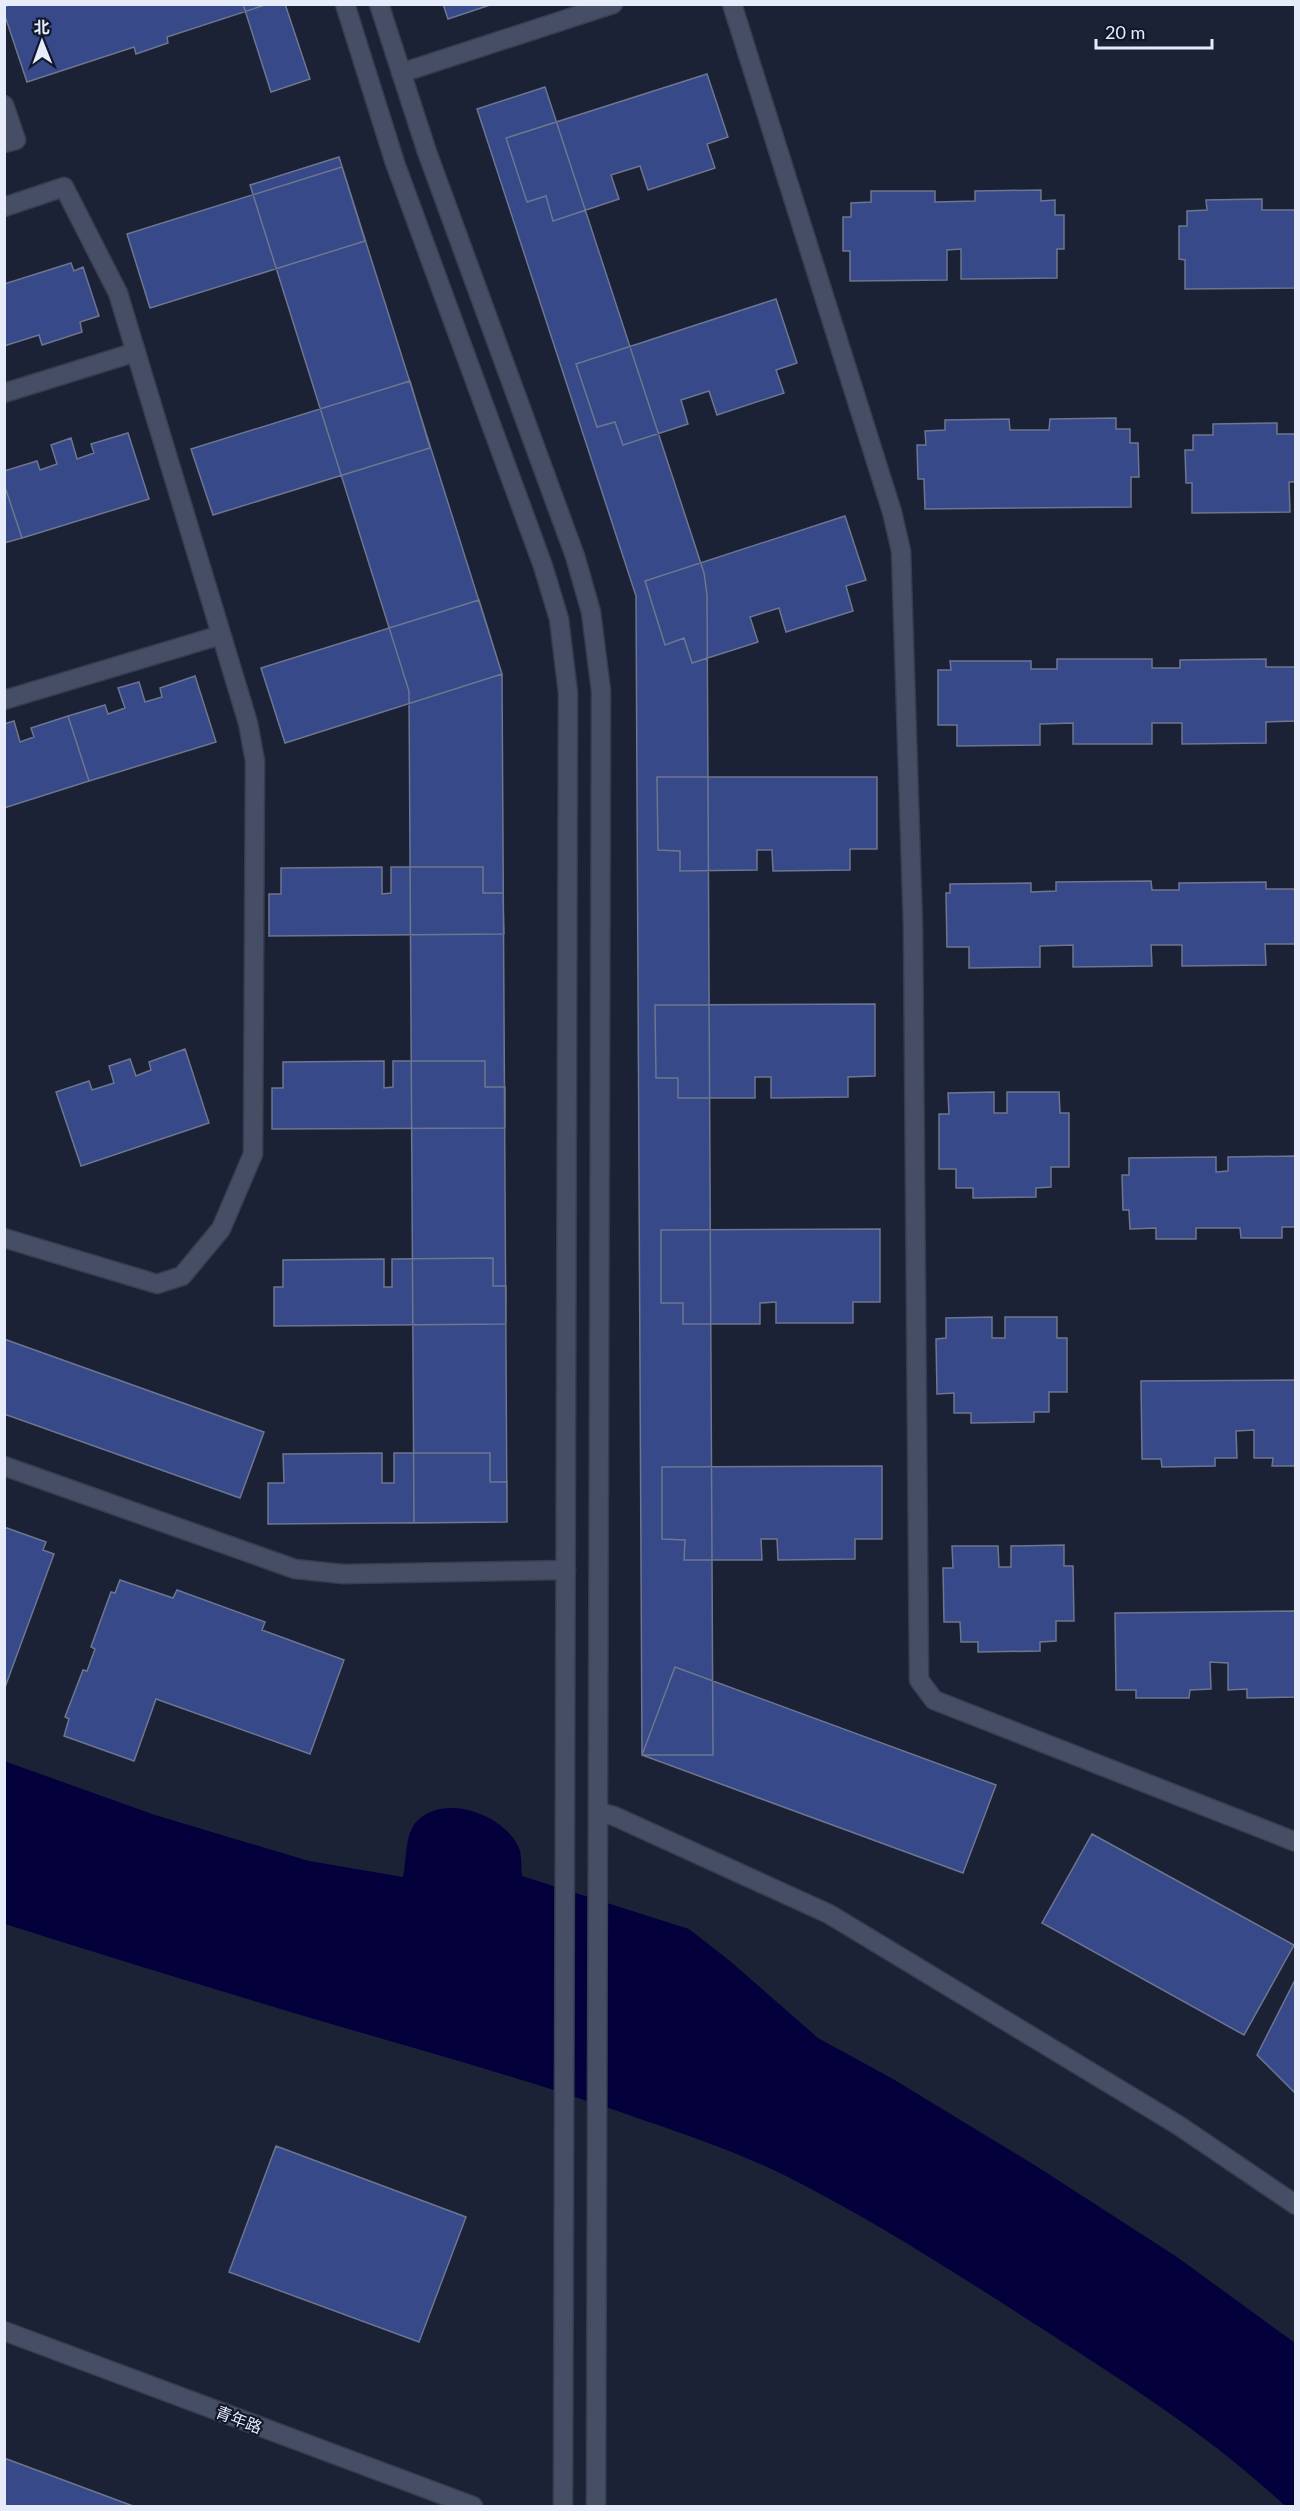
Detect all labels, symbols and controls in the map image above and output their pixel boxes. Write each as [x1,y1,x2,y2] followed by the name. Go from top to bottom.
[12,12,72,72] north arrow
[1096,12,1212,50] scale bar
[34,17,50,36] text: 北
[1105,21,1145,43] text: 20 m
[213,2402,265,2436] street label: 青年路

